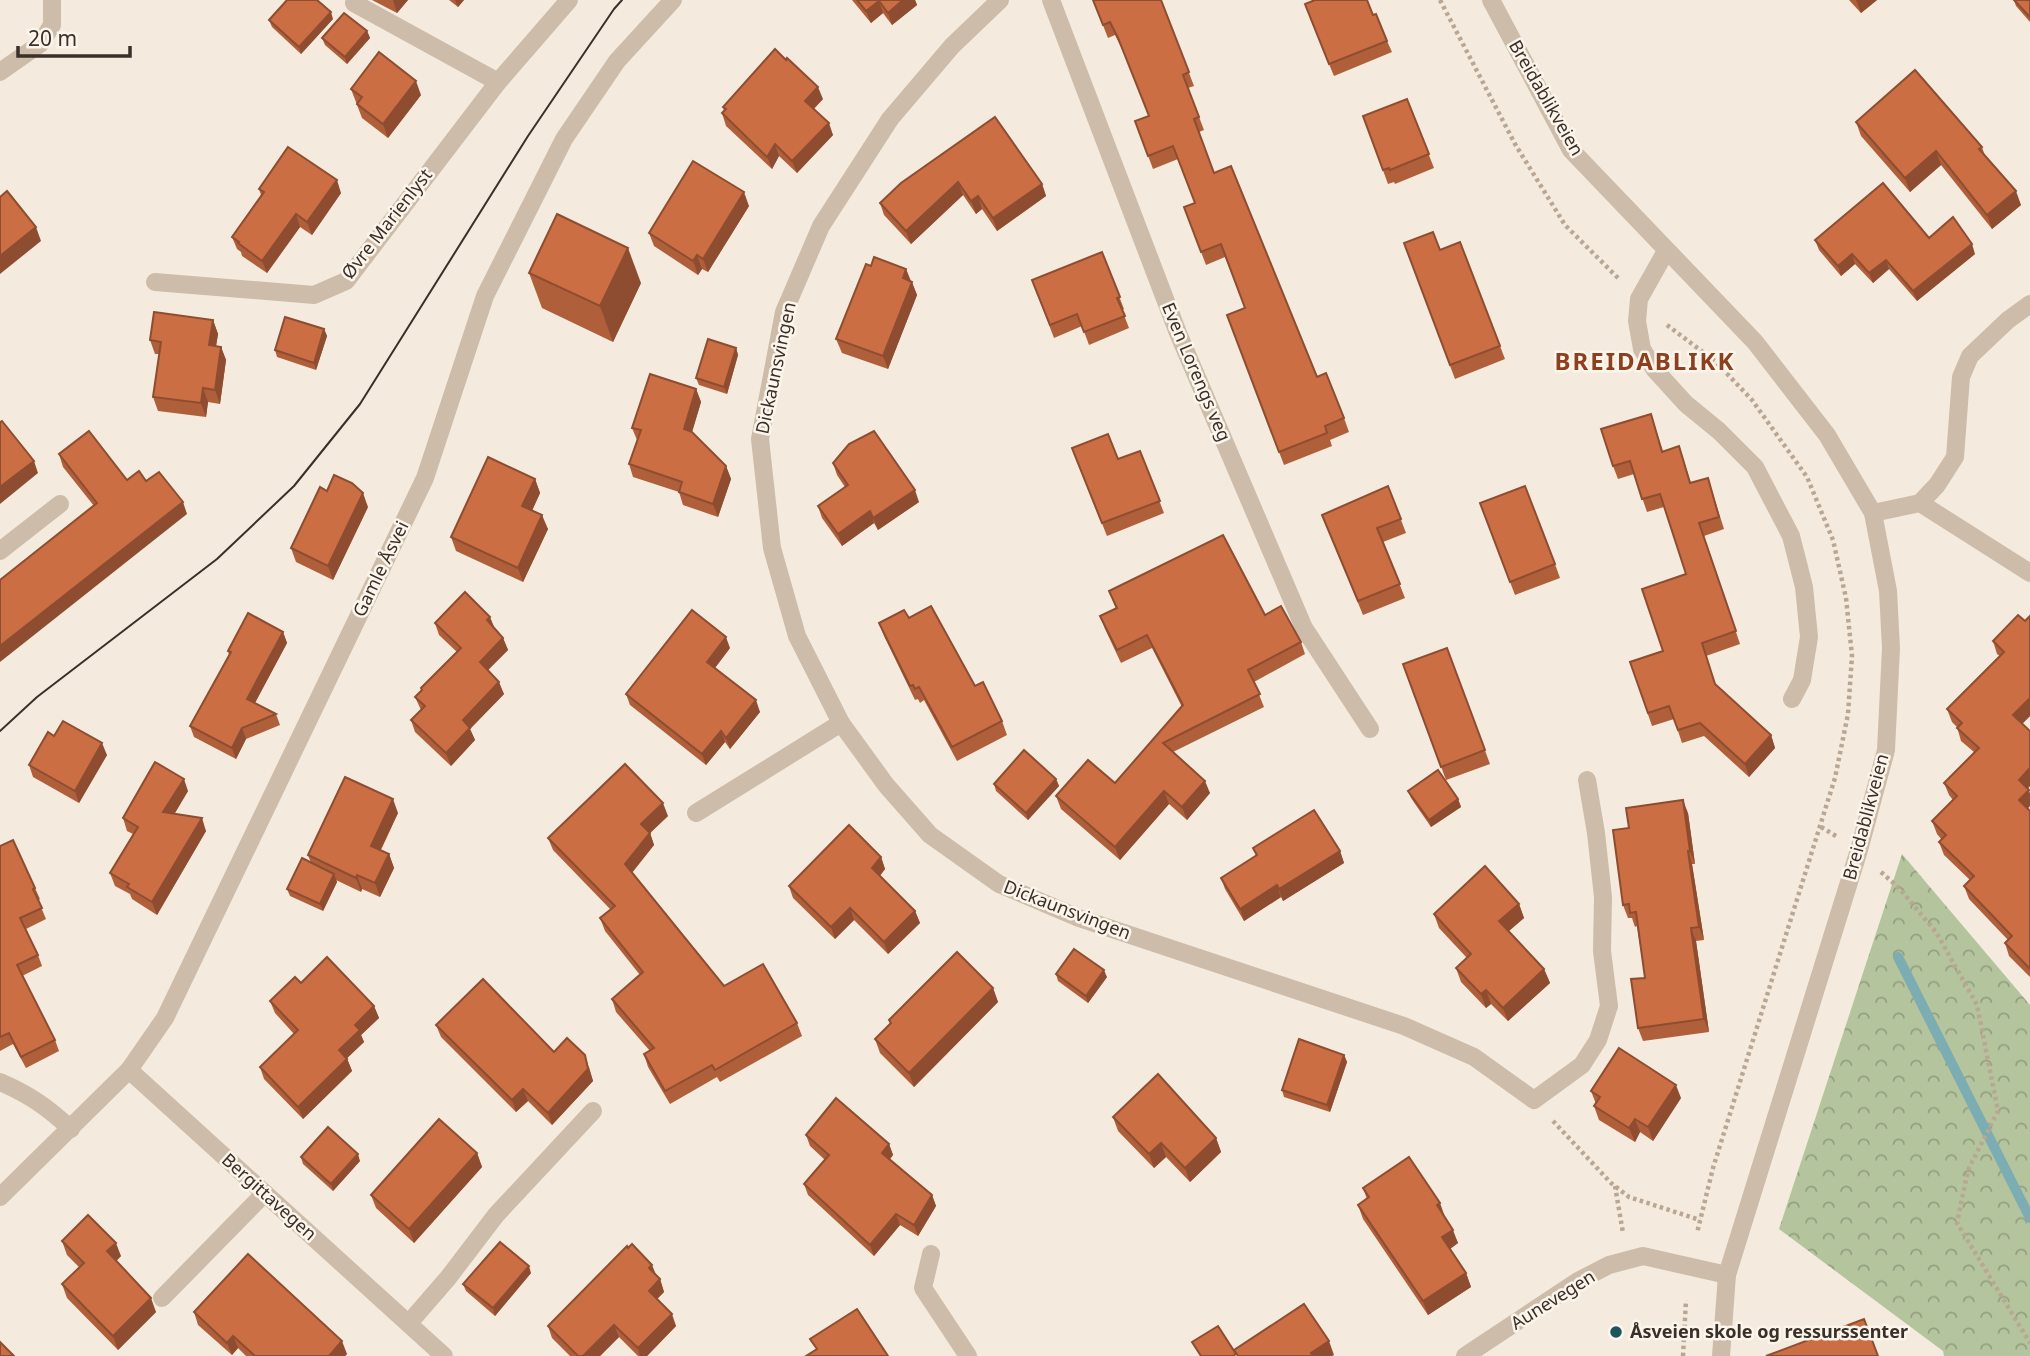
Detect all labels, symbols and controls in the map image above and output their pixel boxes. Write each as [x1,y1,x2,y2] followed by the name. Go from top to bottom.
[18,14,130,58] scale bar
[28,24,77,52] text: 20 m
[1504,35,1590,160] street label: Breidablikveien
[336,163,437,284] street label: Øvre Marienlyst
[1157,299,1237,445] street label: Even Lorengs veg
[749,300,801,436] street label: Dickaunsvingen
[1555,344,1735,377] district label: BREIDABLIKK
[347,517,414,620] street label: Gamle Åsvei
[1837,751,1893,883] street label: Breidablikveien
[1000,874,1134,944] street label: Dickaunsvingen
[217,1147,322,1245] street label: Bergittavegen
[1506,1264,1599,1335] street label: Aunevegen
[1630,1319,1908,1343] place label: Åsveien skole og ressurssenter
[1608,1324,1624,1340] marker: Åsveien skole og ressurssenter

